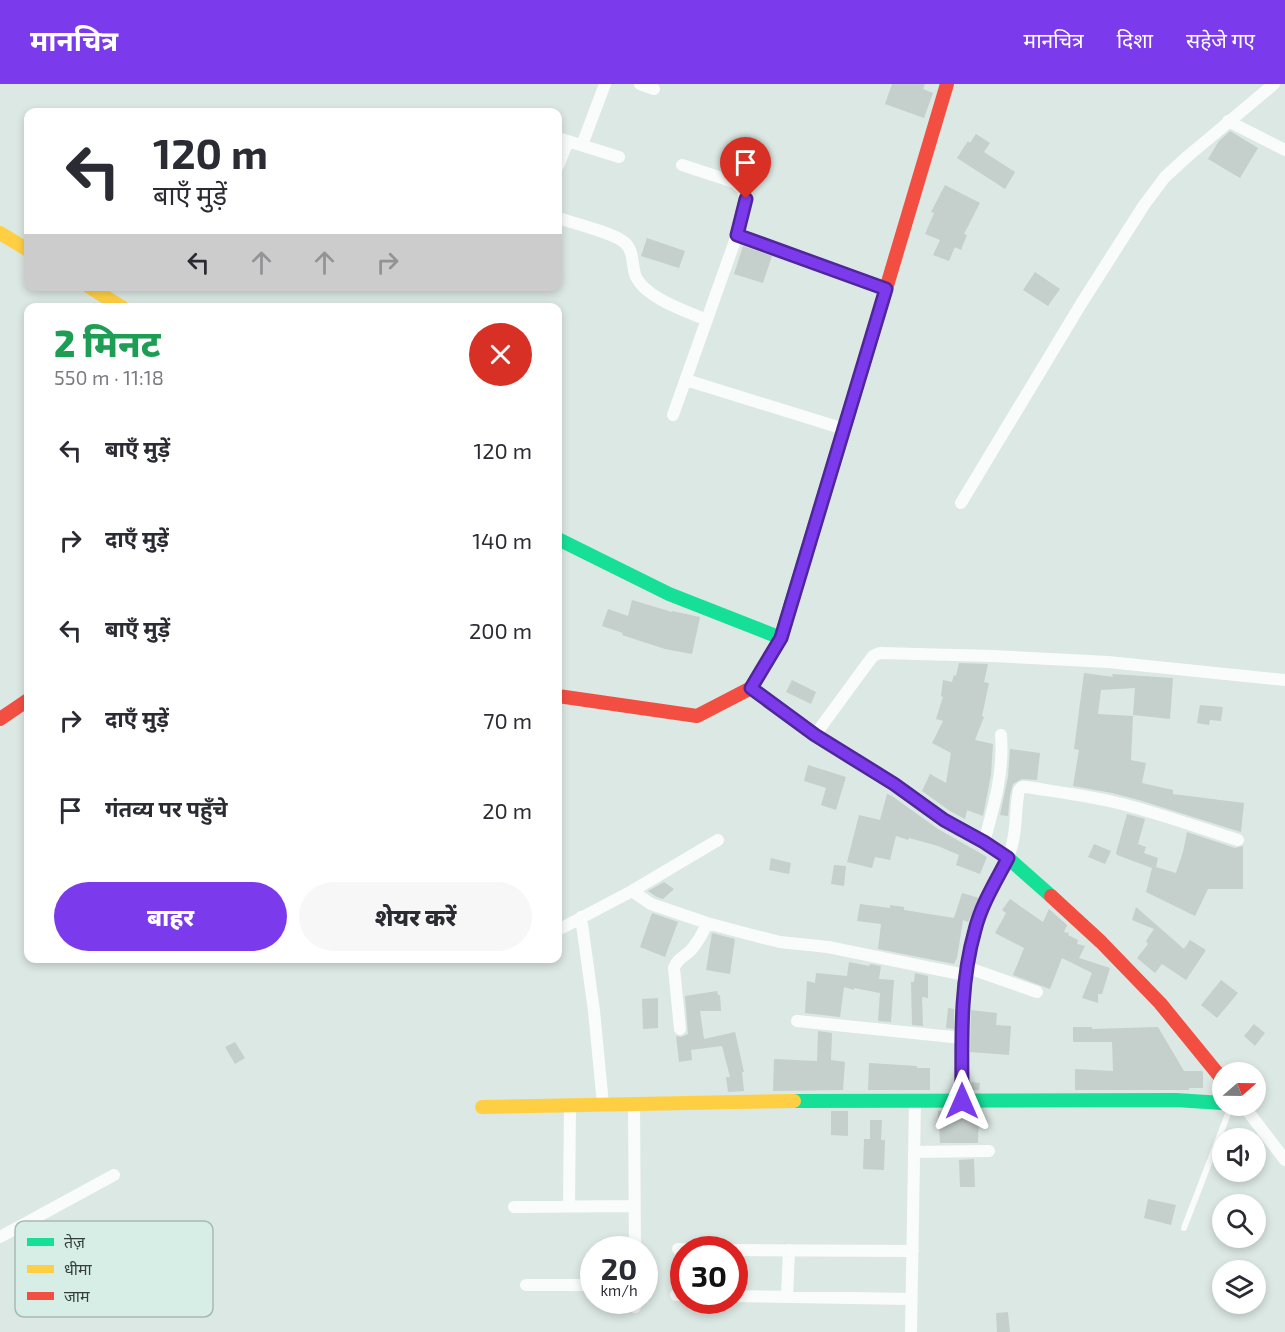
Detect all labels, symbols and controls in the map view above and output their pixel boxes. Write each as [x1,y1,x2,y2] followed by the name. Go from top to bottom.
[30,23,118,57] text: मानचित्र
[1024,27,1084,52] text: मानचित्र
[1117,27,1153,52] text: दिशा
[1186,27,1255,52] text: सहेजे गए
[153,127,268,177] text: 120 m
[54,132,132,210] icon: left
[720,137,771,199] pin
[729,146,762,179] icon: arrive
[153,178,227,210] text: बाएँ मुड़ें
[182,246,215,279] icon: left
[245,246,278,279] icon: ahead
[308,246,341,279] icon: ahead
[371,246,404,279] icon: right
[54,321,160,364] text: 2 मिनट
[469,323,532,386] button: close
[54,365,164,389] text: 550 m · 11:18
[54,434,87,467] icon: left
[105,435,170,461] text: बाएँ मुड़ें
[473,437,532,463] text: 120 m
[54,524,87,557] icon: right
[105,525,169,551] text: दाएँ मुड़ें
[472,527,532,553] text: 140 m
[54,614,87,647] icon: left
[105,615,170,641] text: बाएँ मुड़ें
[469,617,532,643] text: 200 m
[54,704,87,737] icon: right
[105,705,169,731] text: दाएँ मुड़ें
[483,707,532,733] text: 70 m
[54,794,87,827] icon: arrive
[105,795,228,821] text: गंतव्य पर पहुँचे
[482,797,532,823] text: 20 m
[54,882,287,951] button: बाहर
[299,882,532,951] button: शेयर करें
[1212,1062,1266,1116] north arrow
[1212,1062,1266,1314] map controls
[930,1069,994,1133] position arrow
[1212,1128,1266,1182] button: sound
[1212,1194,1266,1248] button: search
[15,1221,213,1317] legend
[64,1232,86,1251] text: तेज़
[670,1236,748,1314] speed limit sign: 30
[601,1250,637,1286] text: 20
[64,1259,93,1278] text: धीमा
[1212,1260,1266,1314] button: layers
[600,1281,638,1299] text: km/h
[64,1286,90,1305] text: जाम

